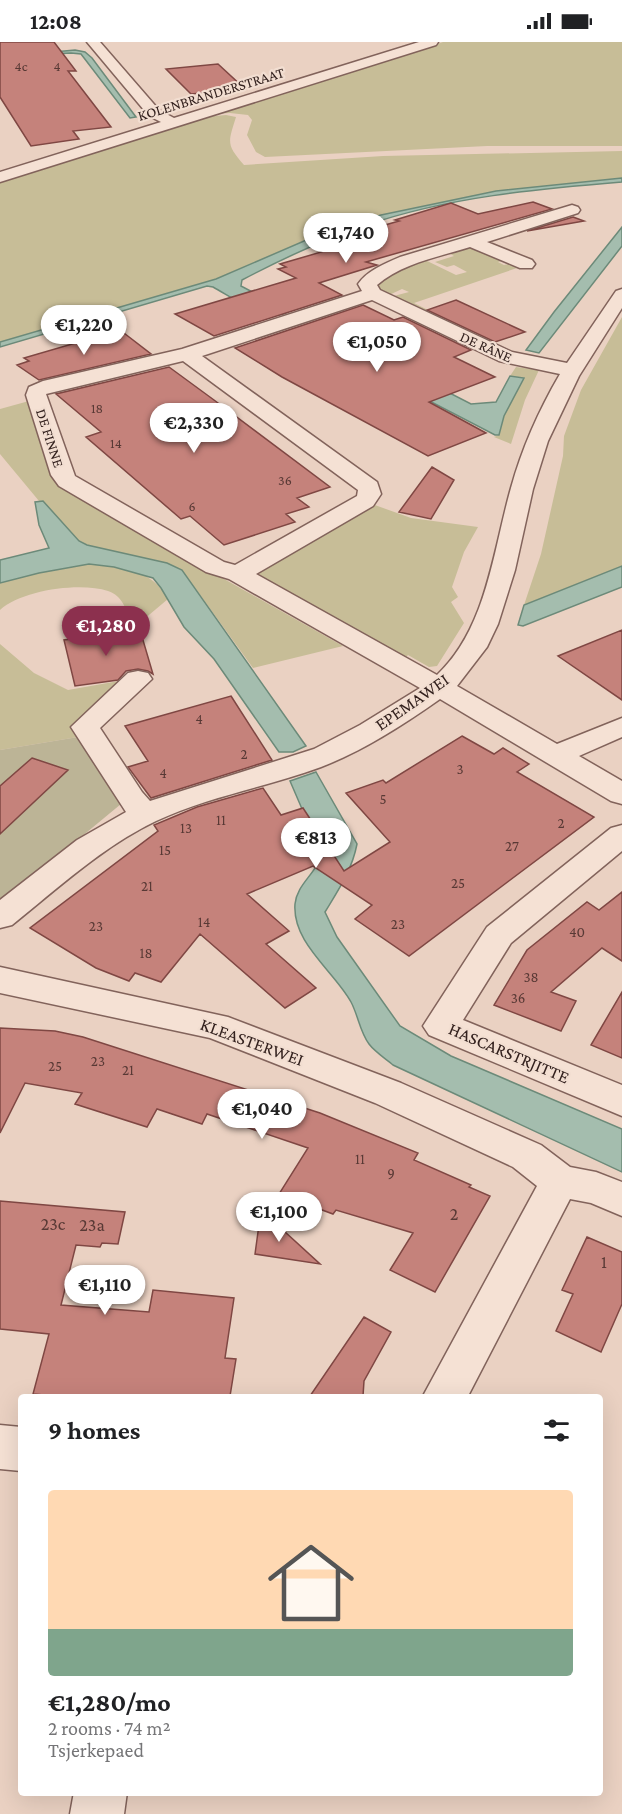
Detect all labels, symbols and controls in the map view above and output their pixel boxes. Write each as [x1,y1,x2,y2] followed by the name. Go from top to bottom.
[30,9,82,34] text: 12:08
[15,58,28,74] house number: 4c
[53,58,61,74] house number: 4
[136,64,286,124] street label: KOLENBRANDERSTRAAT
[297,213,395,264] pin: €1,740
[317,221,375,243] text: €1,740
[35,305,133,356] pin: €1,220
[55,313,113,335] text: €1,220
[328,322,426,373] pin: €1,050
[457,328,515,366] street label: DE RÂNE
[347,330,407,352] text: €1,050
[91,400,103,416] house number: 18
[145,403,243,454] pin: €2,330
[33,407,67,469] street label: DE FINNE
[164,411,224,433] text: €2,330
[110,435,122,451] house number: 14
[278,472,292,488] house number: 36
[188,498,196,514] house number: 6
[57,606,155,657] pin: €1,280
[76,614,136,636] text: €1,280
[371,669,453,735] street label: EPEMAWEI
[195,711,203,727] house number: 4
[240,746,248,762] house number: 2
[456,761,464,777] house number: 3
[159,765,167,781] house number: 4
[379,791,387,807] house number: 5
[216,812,226,828] house number: 11
[557,815,565,831] house number: 2
[280,818,352,869] pin: €813
[180,820,192,836] house number: 13
[295,826,337,848] text: €813
[505,838,519,854] house number: 27
[159,842,171,858] house number: 15
[451,875,465,891] house number: 25
[141,878,153,894] house number: 21
[198,914,210,930] house number: 14
[391,916,405,932] house number: 23
[89,918,103,934] house number: 23
[569,924,585,940] house number: 40
[139,945,153,961] house number: 18
[523,969,539,985] house number: 38
[511,990,525,1006] house number: 36
[198,1014,306,1070] street label: KLEASTERWEI
[446,1019,572,1087] street label: HASCARSTRJITTE
[91,1053,105,1069] house number: 23
[48,1058,62,1074] house number: 25
[122,1062,134,1078] house number: 21
[213,1089,311,1140] pin: €1,040
[231,1097,293,1119] text: €1,040
[355,1151,365,1167] house number: 11
[387,1165,395,1181] house number: 9
[230,1192,328,1243] pin: €1,100
[250,1200,308,1222] text: €1,100
[450,1204,458,1224] house number: 2
[41,1214,66,1234] house number: 23c
[79,1215,105,1235] house number: 23a
[601,1252,607,1272] house number: 1
[56,1265,154,1316] pin: €1,110
[78,1273,132,1295] text: €1,110
[540,1414,573,1447] icon: filters
[48,1416,140,1445] text: 9 homes
[257,1529,365,1637] icon: home
[48,1688,171,1717] text: €1,280/mo
[48,1717,170,1739] text: 2 rooms · 74 m²
[48,1739,144,1761] text: Tsjerkepaed

